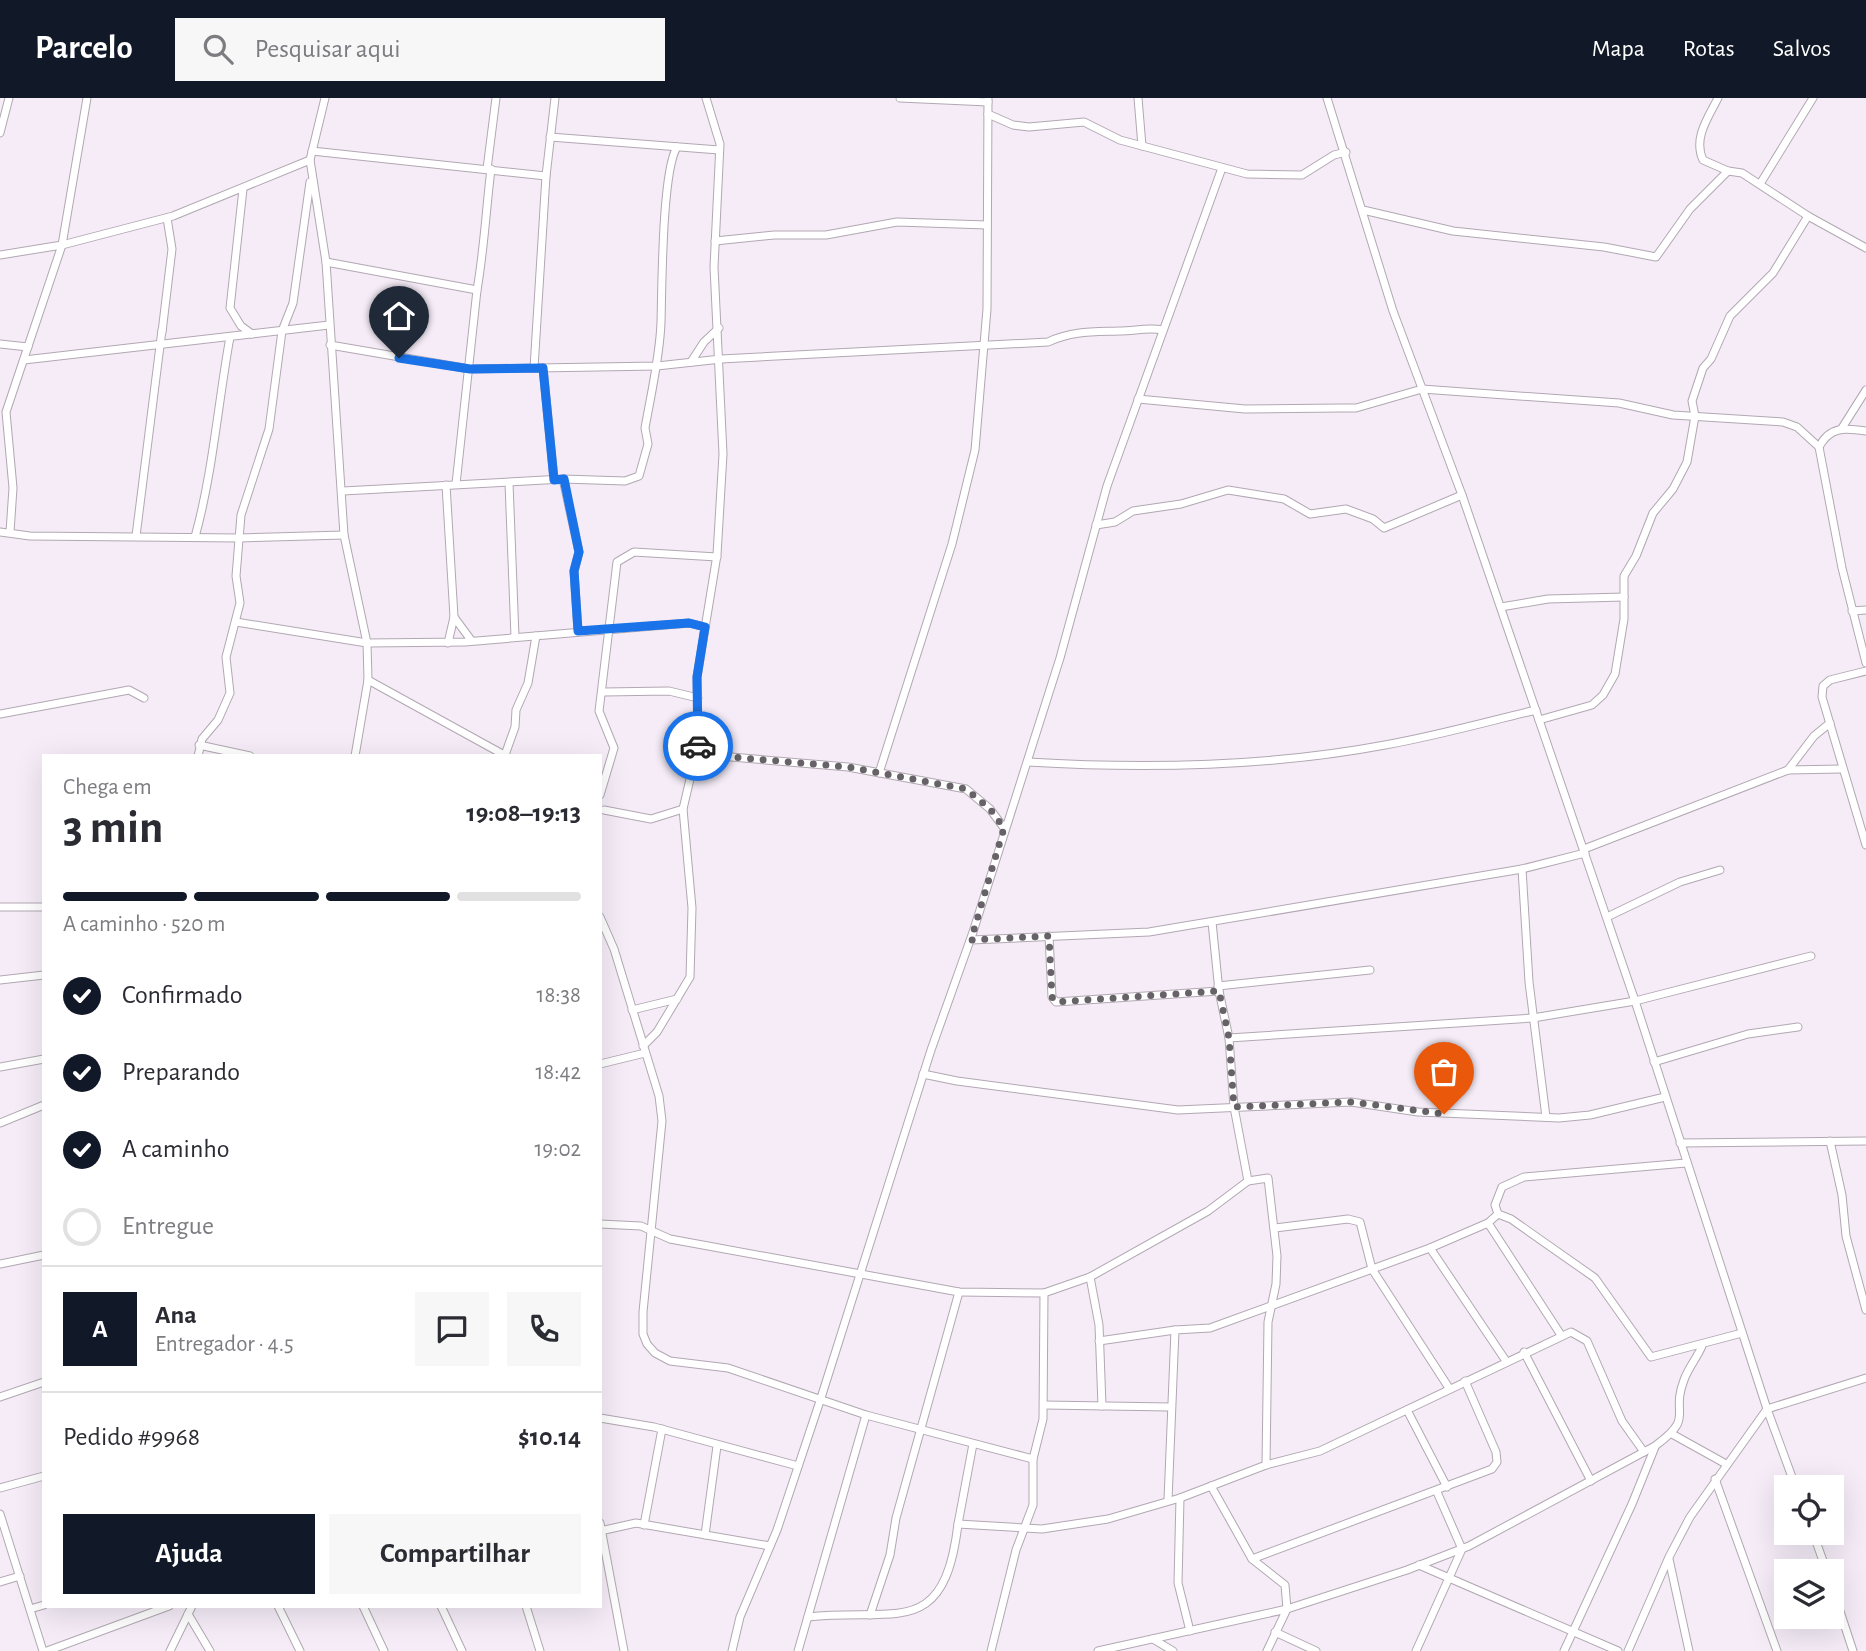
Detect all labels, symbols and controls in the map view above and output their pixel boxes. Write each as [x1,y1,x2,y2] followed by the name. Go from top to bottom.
[175,18,665,81] search box
[199,30,237,68] icon: search
[35,32,133,65] text: Parcelo
[255,36,401,62] text: Pesquisar aqui
[1592,37,1645,61] text: Mapa
[1683,37,1735,61] text: Rotas
[1773,37,1831,61] text: Salvos
[369,286,429,358] pin
[380,297,418,335] icon: home
[663,711,733,781] courier
[679,727,717,765] icon: car
[63,776,152,799] text: Chega em
[466,800,581,826] text: 19:08–19:13
[63,805,163,851] text: 3 min
[63,913,225,936] text: A caminho · 520 m
[63,977,101,1015] icon: check
[122,982,243,1008] text: Confirmado
[537,984,581,1007] text: 18:38
[1414,1042,1474,1114] pin
[1425,1053,1463,1091] icon: bag
[63,1054,101,1092] icon: check
[122,1059,240,1085] text: Preparando
[535,1061,581,1084] text: 18:42
[63,1131,101,1169] icon: check
[122,1136,230,1162] text: A caminho
[534,1138,581,1161] text: 19:02
[122,1213,214,1239] text: Entregue
[415,1292,489,1366] button: chat
[507,1292,581,1366] button: phone
[155,1302,197,1328] text: Ana
[92,1316,108,1342] text: A
[155,1333,294,1356] text: Entregador · 4.5
[63,1424,200,1450] text: Pedido #9968
[518,1424,581,1450] text: $10.14
[1774,1475,1844,1629] map controls
[1774,1475,1844,1545] button: locate
[63,1514,315,1594] button: Ajuda
[329,1514,581,1594] button: Compartilhar
[1774,1559,1844,1629] button: layers

